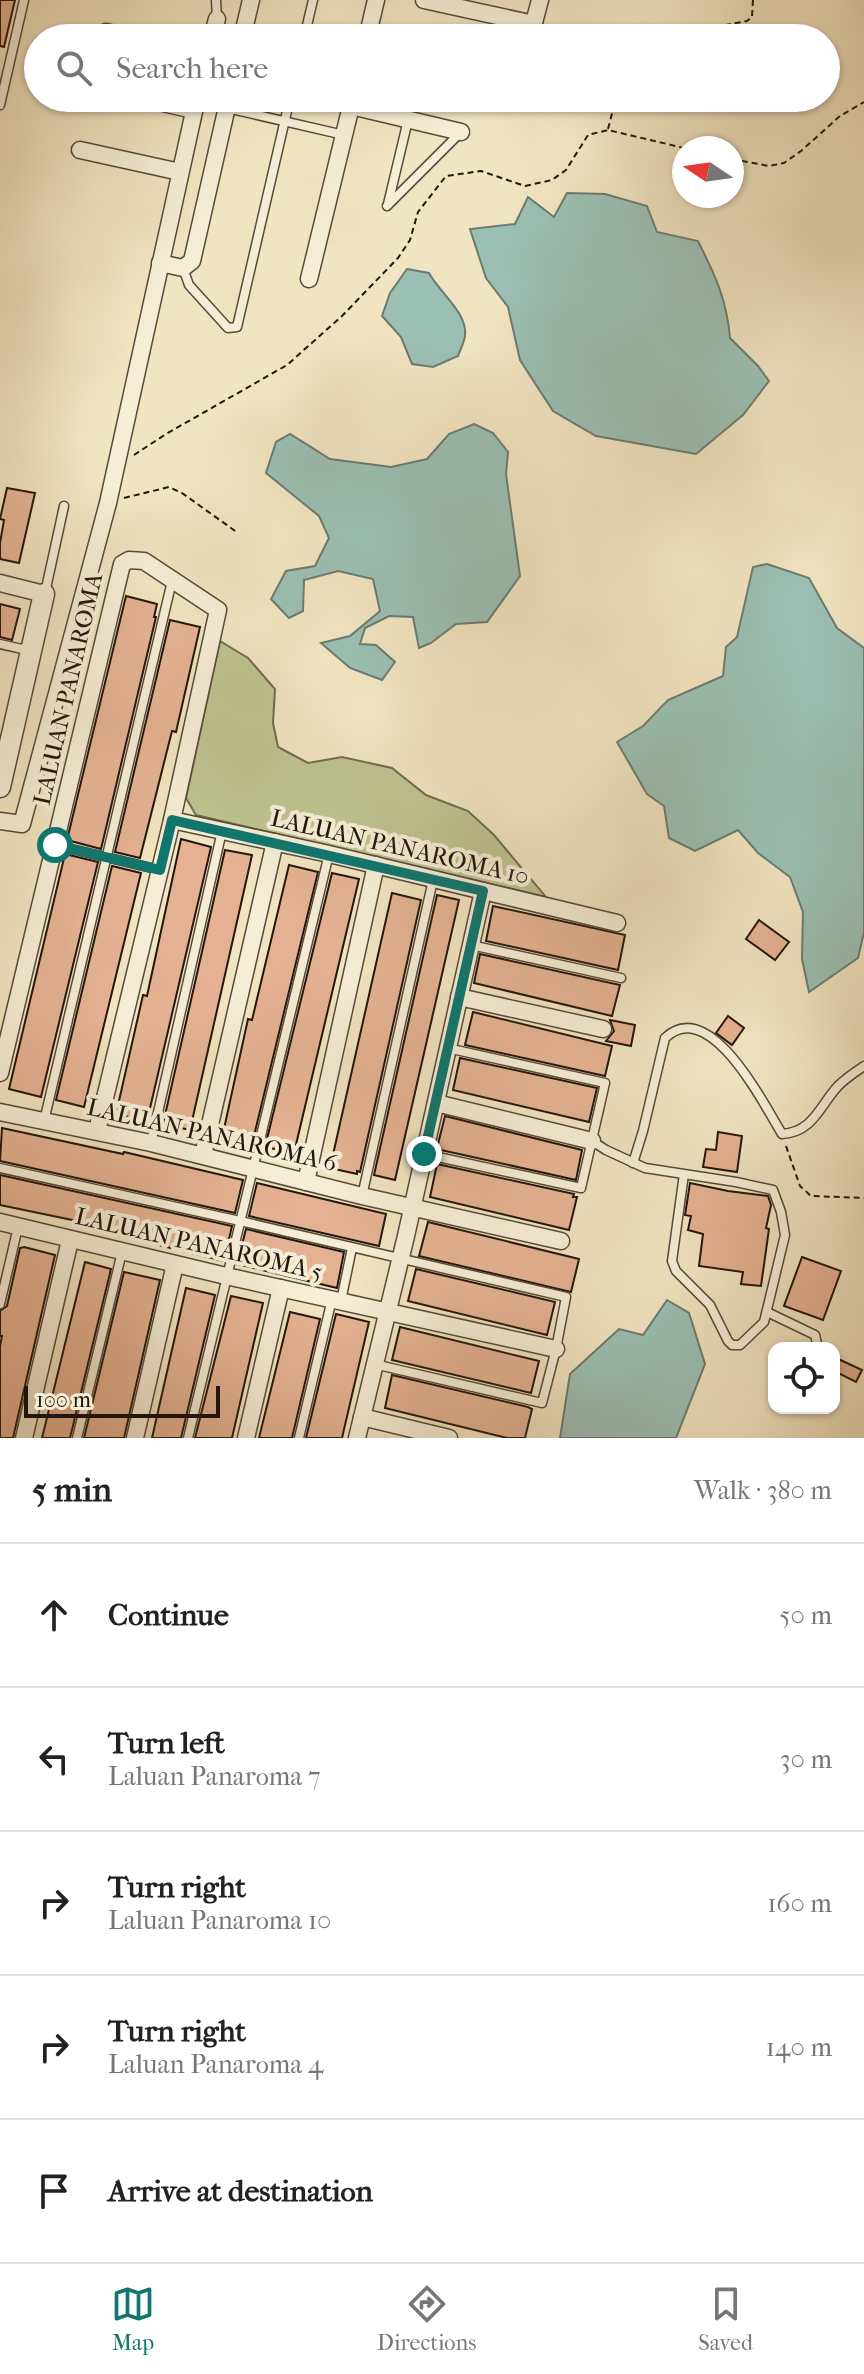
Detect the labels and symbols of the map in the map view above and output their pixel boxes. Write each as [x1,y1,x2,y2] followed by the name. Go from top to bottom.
[672,136,744,208] north arrow
[28,570,108,808] street label: LALUAN PANAROMA
[268,804,532,890] street label: LALUAN PANAROMA 10
[37,827,73,863] route start
[84,1093,341,1178] street label: LALUAN PANAROMA 6
[406,1136,442,1172] route end
[73,1202,325,1286] street label: LALUAN PANAROMA 5
[24,1382,220,1418] scale bar

